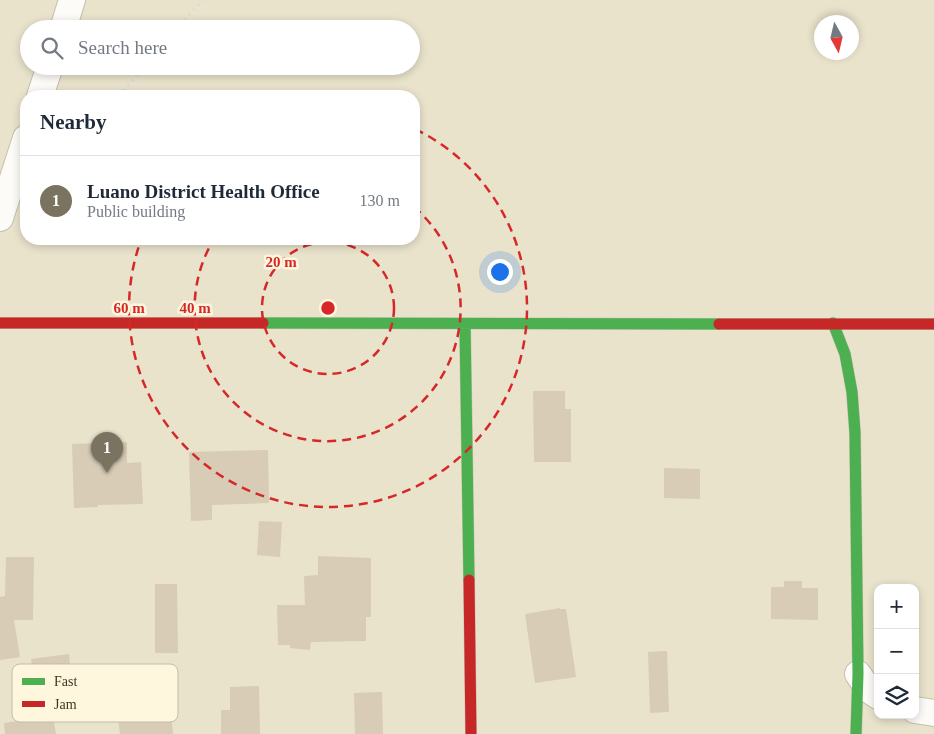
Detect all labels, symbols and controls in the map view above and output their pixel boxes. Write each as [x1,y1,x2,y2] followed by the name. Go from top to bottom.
[814,15,859,60] north arrow
[20,20,420,75] search box
[38,34,66,62] icon: search
[78,37,167,58] text: Search here
[40,110,107,134] text: Nearby
[87,181,320,202] text: Luano District Health Office
[52,192,60,209] text: 1
[360,192,400,209] text: 130 m
[87,203,185,220] text: Public building
[265,254,297,270] text: 20 m
[487,259,513,285] your location
[319,299,337,317] centre of rings
[113,300,145,316] text: 60 m
[179,300,211,316] text: 40 m
[91,432,123,473] pin: 1
[874,584,919,719] map controls
[874,584,919,629] button: +
[874,629,919,674] button: −
[12,664,178,722] legend
[54,674,77,689] text: Fast
[874,674,919,719] button: layers
[54,697,77,712] text: Jam

